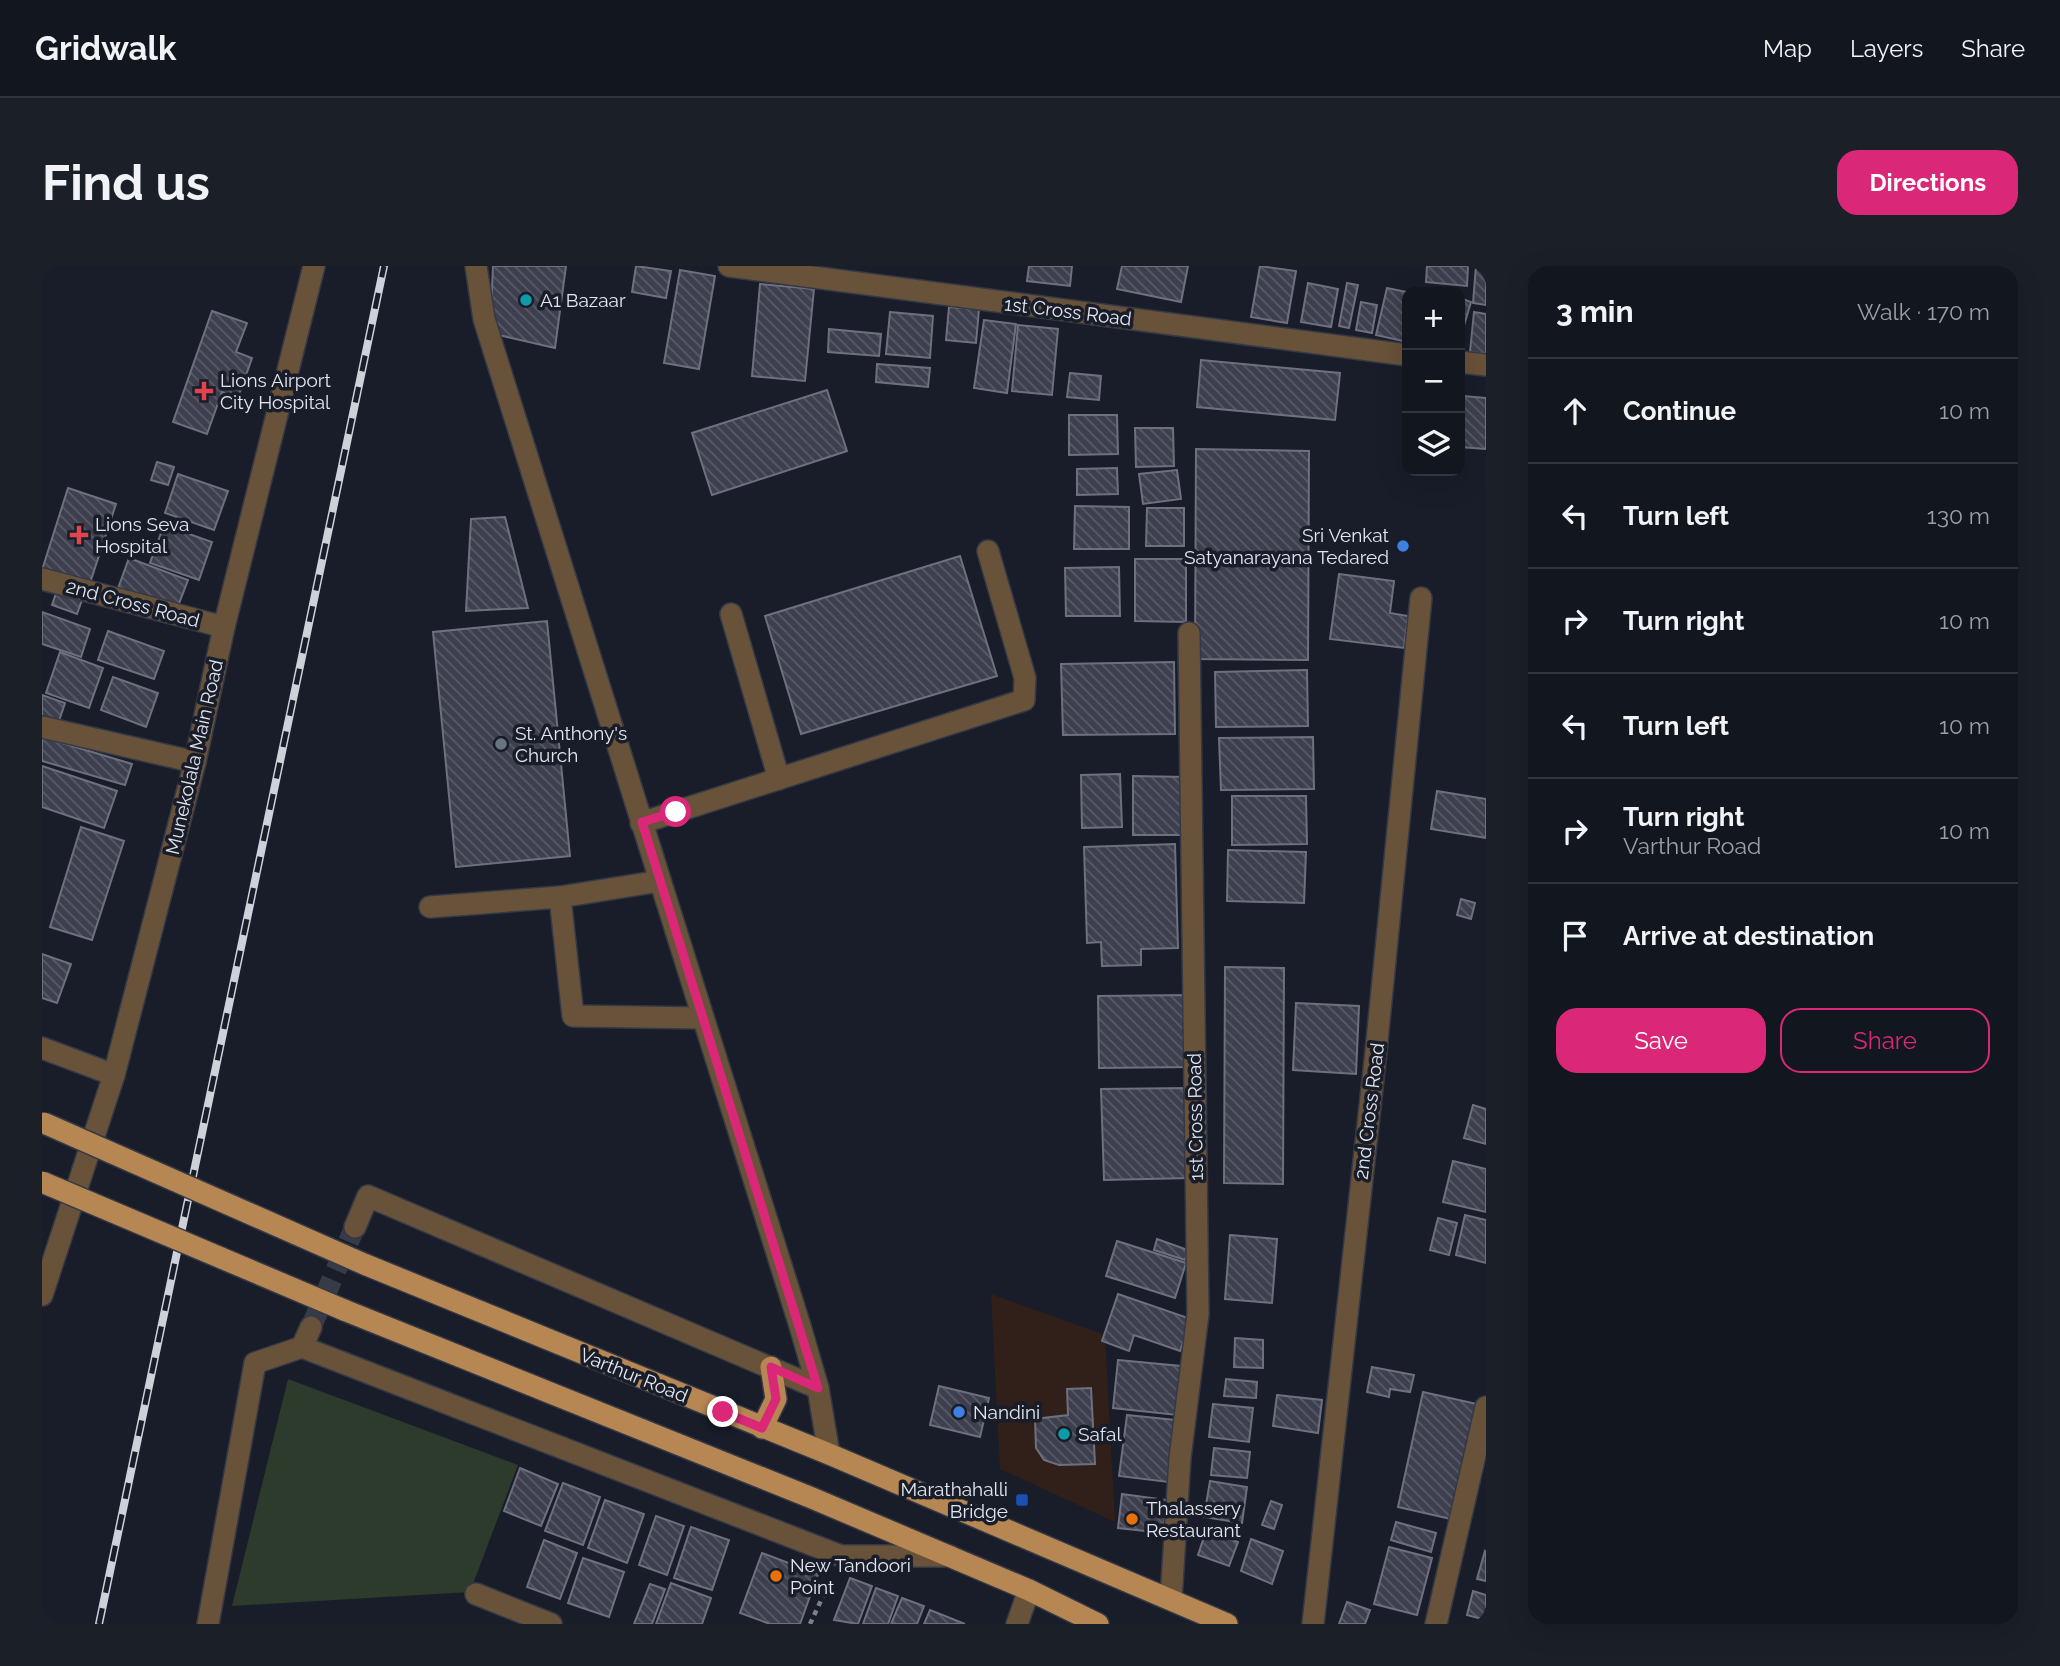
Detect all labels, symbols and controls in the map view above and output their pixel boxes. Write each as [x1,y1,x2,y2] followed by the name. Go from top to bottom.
[35,29,176,68] text: Gridwalk
[1763,34,1812,63] text: Map
[1850,34,1923,63] text: Layers
[1961,34,2025,63] text: Share
[1837,150,2018,215] button: Directions
[42,154,210,211] text: Find us
[1402,287,1465,476] map controls
[1402,287,1465,350] button: +
[540,289,626,311] place label: A1 Bazaar
[518,292,534,308] marker: A1 Bazaar
[1003,292,1133,330] street label: 1st Cross Road
[1556,294,1634,329] text: 3 min
[1857,298,1990,325] text: Walk · 170 m
[1402,350,1465,413] button: −
[220,369,331,413] place label: Lions Airport City Hospital
[194,381,214,401] marker: Lions Airport City Hospital
[1556,392,1594,430] icon: ahead
[1623,396,1736,426] text: Continue
[1939,397,1990,424] text: 10 m
[1402,413,1465,476] button: layers
[1556,497,1594,535] icon: left
[1623,501,1729,531] text: Turn left
[1927,502,1990,529] text: 130 m
[95,513,189,557] place label: Lions Seva Hospital
[1184,524,1390,568] place label: Sri Venkat Satyanarayana Tedared
[69,525,89,545] marker: Lions Seva Hospital
[1395,538,1411,554] marker: Sri Venkat Satyanarayana Tedared
[64,575,202,631] street label: 2nd Cross Road
[1556,602,1594,640] icon: right
[1623,606,1744,636] text: Turn right
[1939,607,1990,634] text: 10 m
[161,657,227,857] street label: Munekolala Main Road
[1556,707,1594,745] icon: left
[1623,711,1729,741] text: Turn left
[1939,712,1990,739] text: 10 m
[515,722,627,766] place label: St. Anthony's Church
[493,736,509,752] marker: St. Anthony's Church
[660,796,691,827] route start
[1623,802,1744,832] text: Turn right
[1556,812,1594,850] icon: right
[1939,817,1990,844] text: 10 m
[1623,832,1761,859] text: Varthur Road
[1556,917,1594,955] icon: arrive
[1623,921,1874,951] text: Arrive at destination
[1556,1008,1766,1073] button: Save
[1780,1008,1990,1073] button: Share
[1350,1042,1388,1180] street label: 2nd Cross Road
[1183,1053,1207,1181] street label: 1st Cross Road
[577,1343,691,1407] street label: Varthur Road
[707,1396,738,1427] route end
[973,1401,1040,1423] place label: Nandini
[951,1404,967,1420] marker: Nandini
[1078,1423,1122,1445] place label: Safal
[1056,1426,1072,1442] marker: Safal
[900,1478,1008,1522] place label: Marathahalli Bridge
[1014,1492,1030,1508] marker: Marathahalli Bridge
[1146,1497,1241,1541] place label: Thalassery Restaurant
[1124,1511,1140,1527] marker: Thalassery Restaurant
[790,1554,911,1598] place label: New Tandoori Point
[768,1568,784,1584] marker: New Tandoori Point

